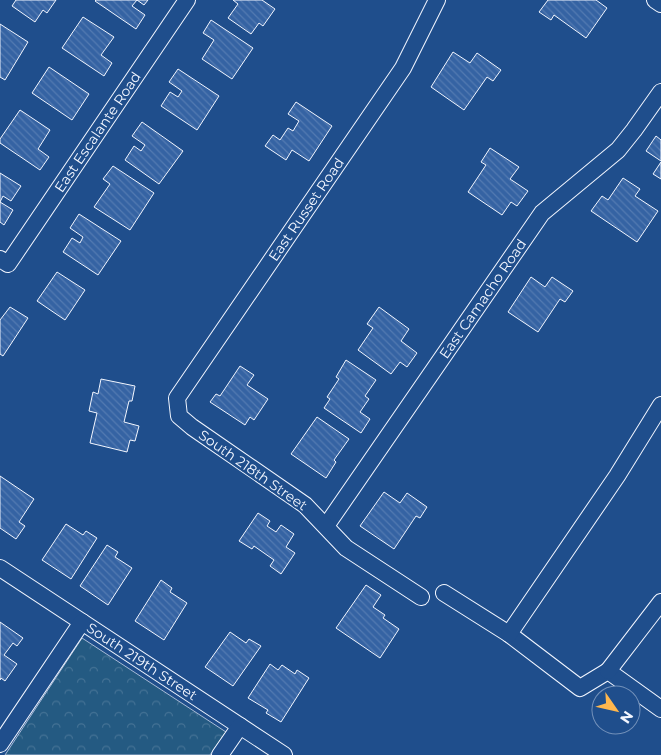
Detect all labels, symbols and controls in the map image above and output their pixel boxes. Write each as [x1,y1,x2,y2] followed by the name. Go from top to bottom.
[50,68,145,196] street label: East Escalante Road
[264,154,348,265] street label: East Russet Road
[435,236,530,362] street label: East Camacho Road
[195,426,311,514] street label: South 218th Street
[83,619,201,705] street label: South 219th Street
[591,685,641,735] north arrow
[616,708,637,727] text: N

